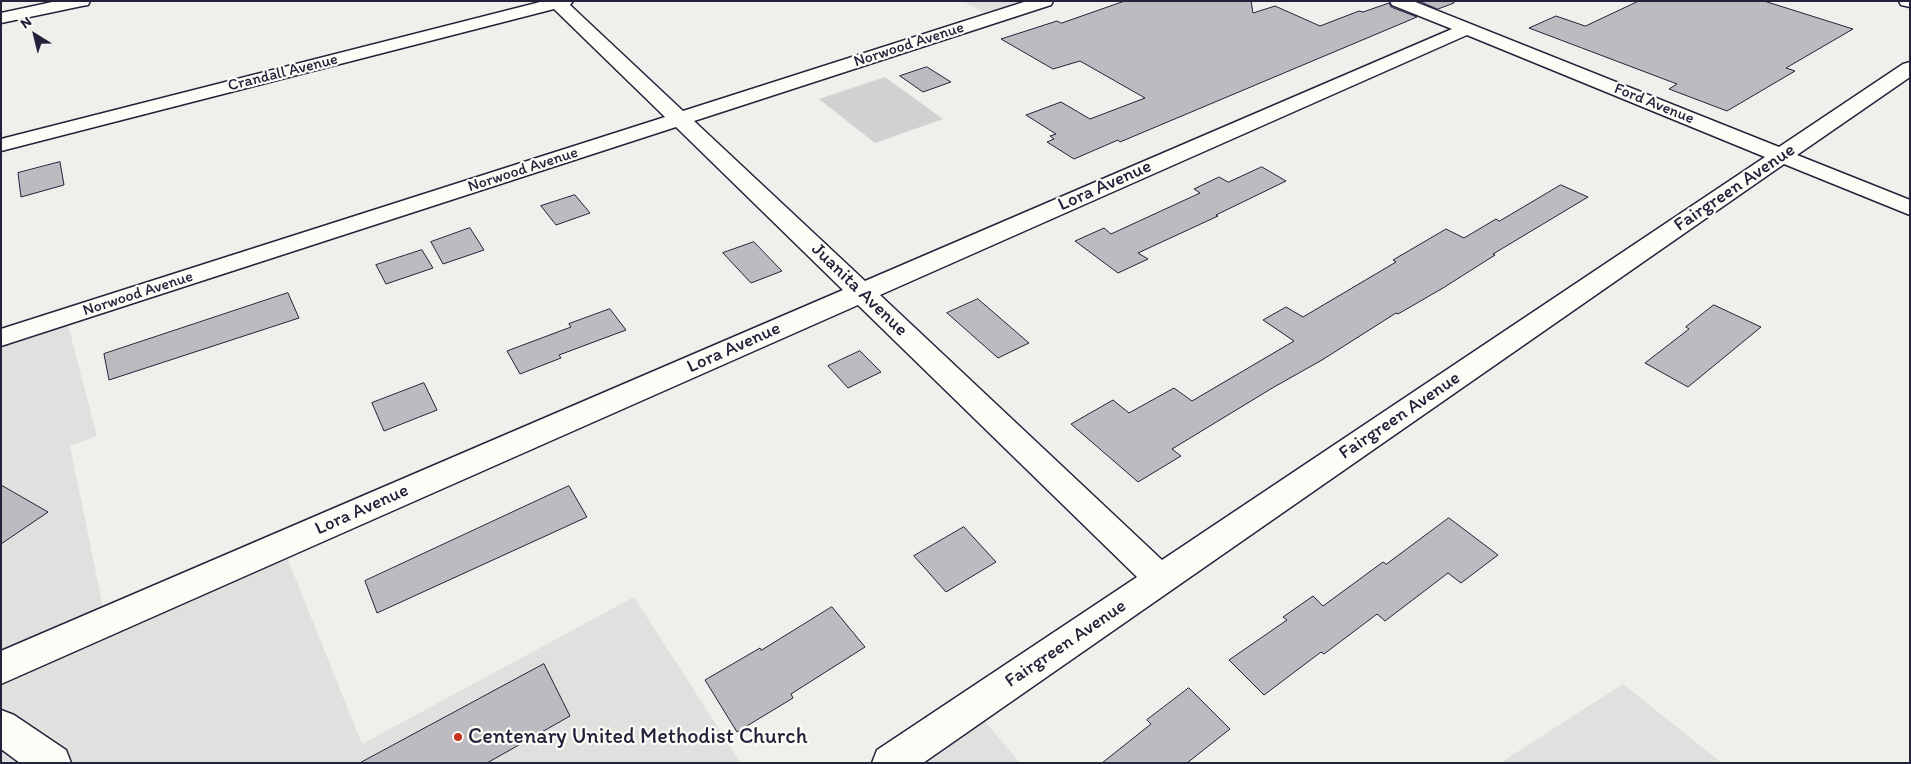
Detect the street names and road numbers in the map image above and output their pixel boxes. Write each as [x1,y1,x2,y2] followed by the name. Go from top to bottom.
[851,18,967,72] street label: Norwood Avenue
[226,50,340,96] street label: Crandall Avenue
[1611,79,1697,129] street label: Ford Avenue
[1670,139,1800,237] street label: Fairgreen Avenue
[465,143,581,197] street label: Norwood Avenue
[1055,155,1155,217] street label: Lora Avenue
[806,238,912,342] street label: Juanita Avenue
[80,267,196,321] street label: Norwood Avenue
[684,317,784,379] street label: Lora Avenue
[1335,367,1465,465] street label: Fairgreen Avenue
[312,479,412,541] street label: Lora Avenue
[1001,595,1131,693] street label: Fairgreen Avenue

